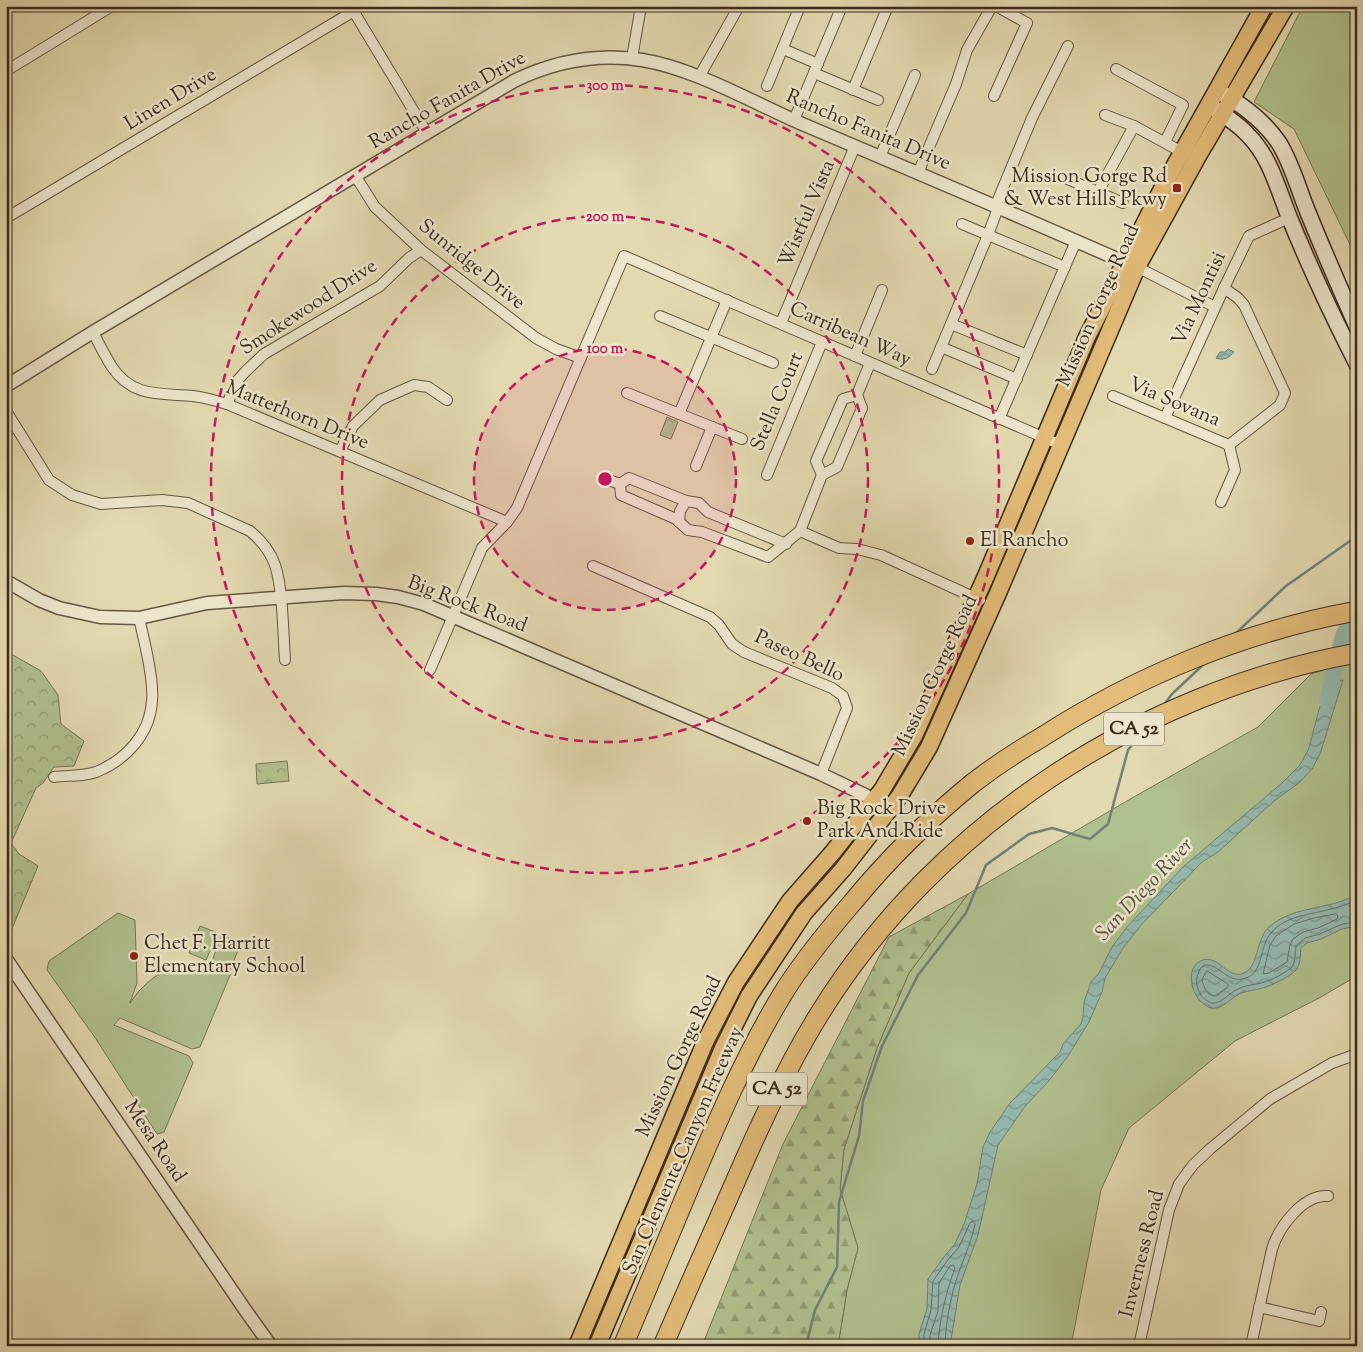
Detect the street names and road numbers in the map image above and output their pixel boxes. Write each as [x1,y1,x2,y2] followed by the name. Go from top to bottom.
[364,44,532,158] street label: Rancho Fanita Drive
[119,61,223,139] street label: Linen Drive
[781,83,955,179] street label: Rancho Fanita Drive
[772,156,844,272] street label: Wistful Vista
[411,213,531,317] street label: Sunridge Drive
[1050,220,1148,392] street label: Mission Gorge Road
[1166,247,1235,351] street label: Via Montisi
[235,253,383,363] street label: Smokewood Drive
[784,295,916,375] street label: Carribean Way
[744,348,812,456] street label: Stella Court
[1124,371,1224,435] street label: Via Sovana
[221,374,373,458] street label: Matterhorn Drive
[403,569,531,641] street label: Big Rock Road
[886,590,986,762] street label: Mission Gorge Road
[749,624,849,691] street label: Paseo Bello
[1104,712,1164,746] road number: CA 52
[630,971,730,1143] street label: Mission Gorge Road
[616,1022,752,1280] street label: San Clemente Canyon Freeway
[747,1072,807,1106] road number: CA 52
[116,1095,192,1189] street label: Mesa Road
[1113,1187,1173,1321] street label: Inverness Road

